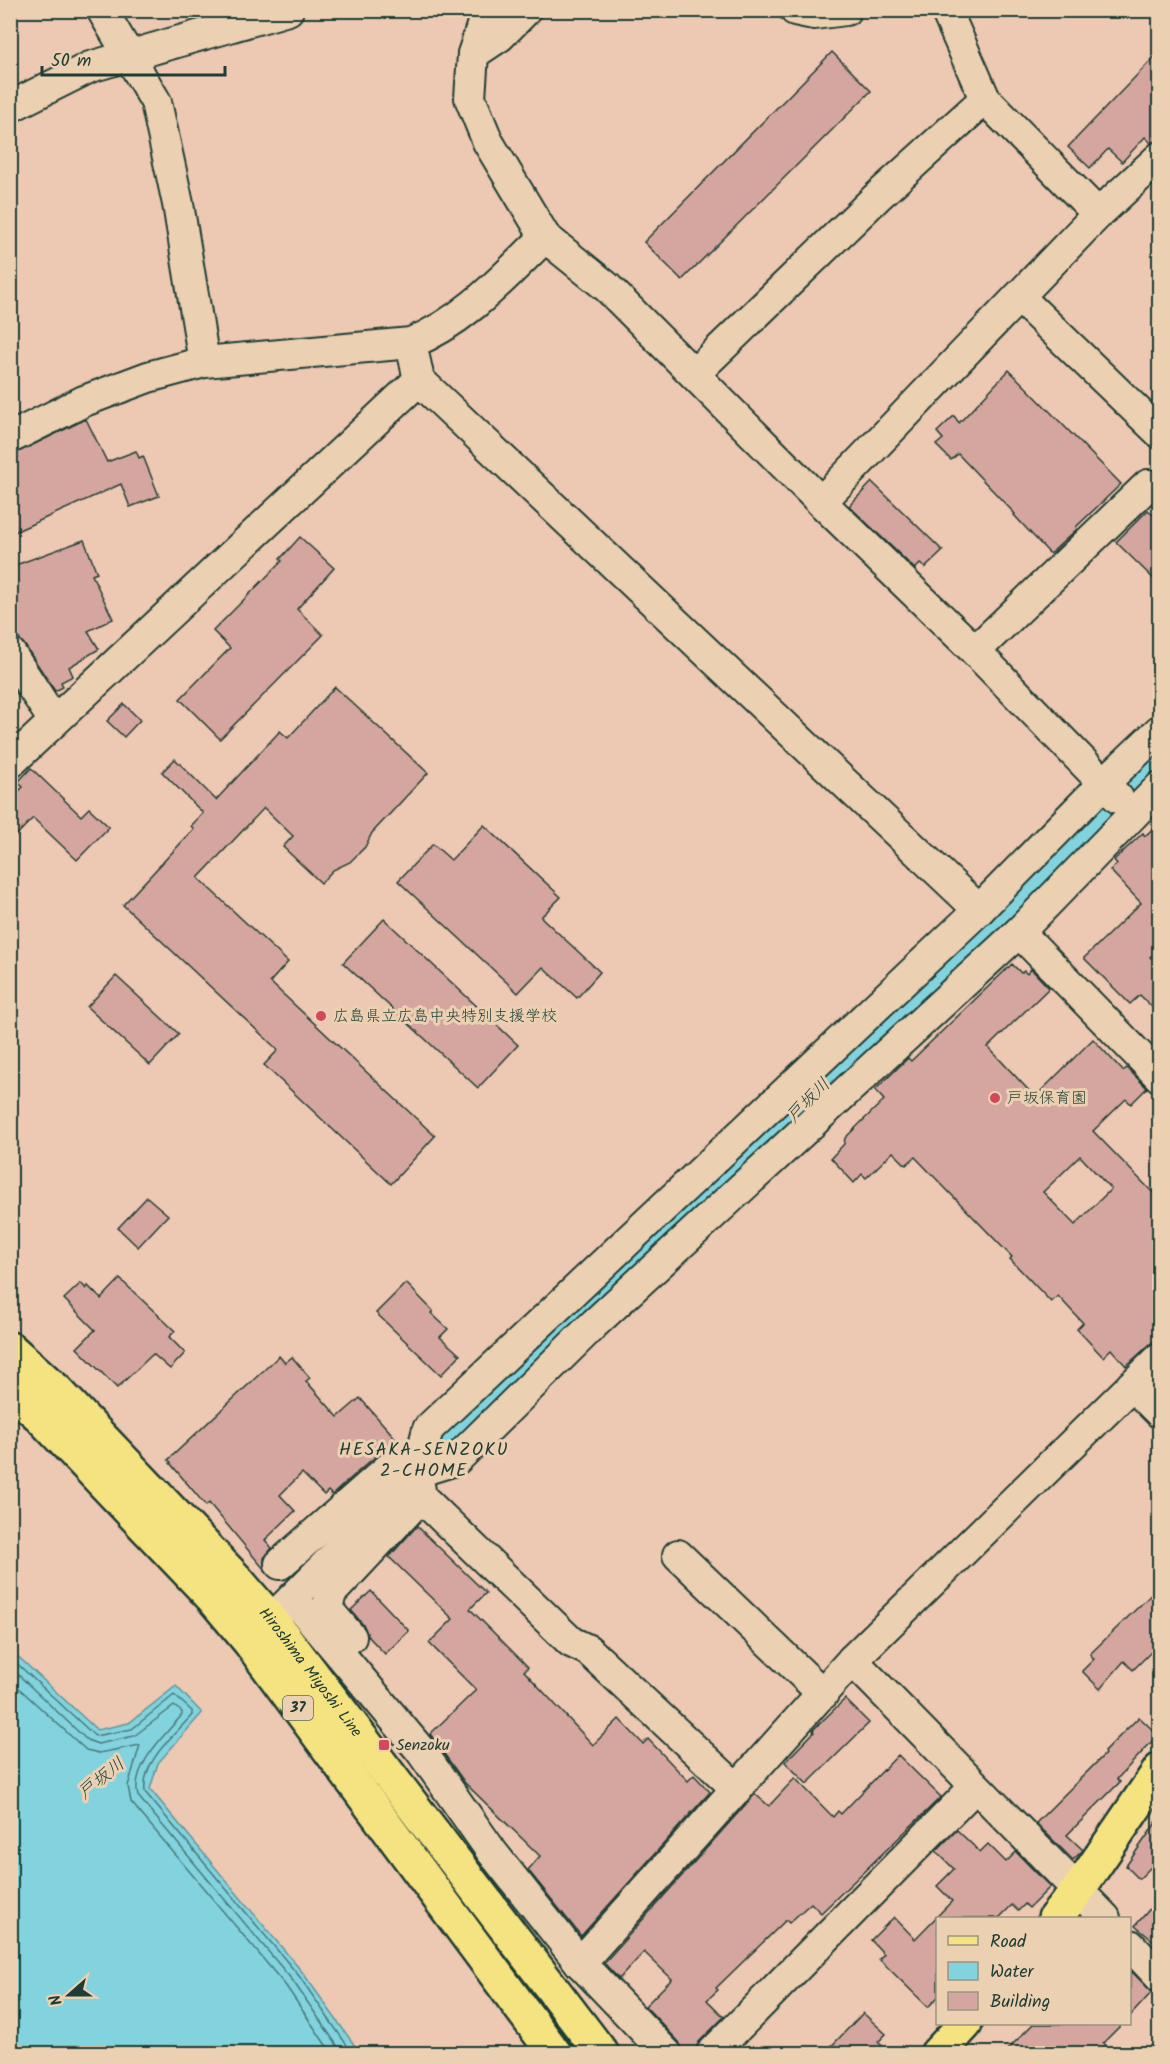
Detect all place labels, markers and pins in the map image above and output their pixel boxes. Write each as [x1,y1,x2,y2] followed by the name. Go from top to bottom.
[333,1004,557,1029] place label: 広島県立広島中央特別支援学校
[314,1009,328,1023] marker: 広島県立広島中央特別支援学校
[1007,1086,1087,1111] place label: 戸坂保育園
[988,1091,1002,1105] marker: 戸坂保育園
[396,1733,450,1758] place label: Senzoku
[377,1738,391,1752] marker: Senzoku

